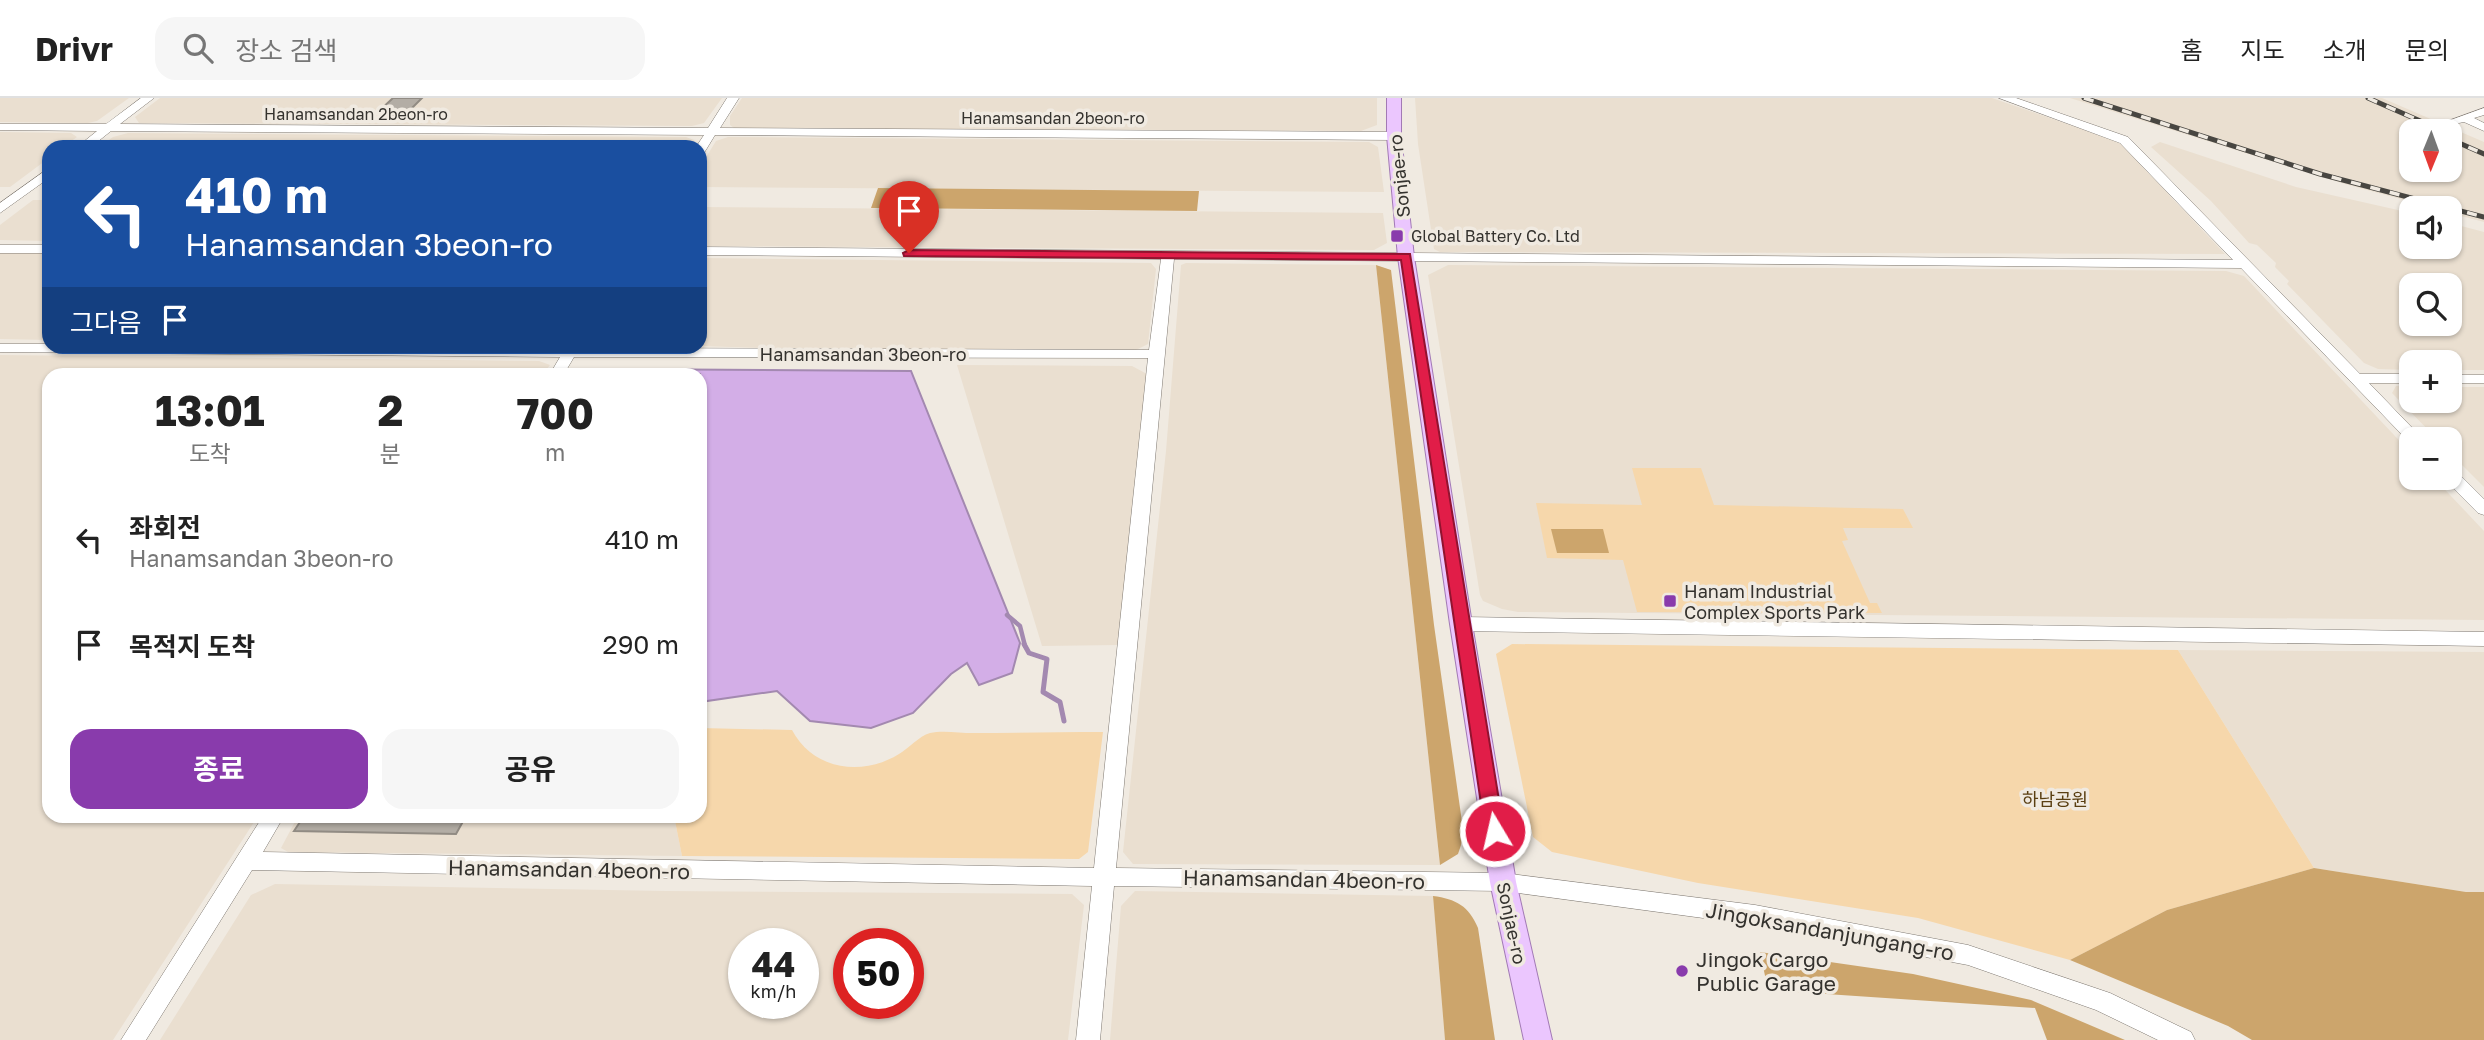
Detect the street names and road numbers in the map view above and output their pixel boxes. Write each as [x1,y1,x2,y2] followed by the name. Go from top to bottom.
[264,104,448,124] street label: Hanamsandan 2beon-ro
[961,108,1145,128] street label: Hanamsandan 2beon-ro
[1384,133,1414,219] street label: Sonjae-ro
[760,343,967,365] street label: Hanamsandan 3beon-ro
[448,854,690,884] street label: Hanamsandan 4beon-ro
[1183,864,1425,894] street label: Hanamsandan 4beon-ro
[1493,880,1531,966] street label: Sonjae-ro
[1704,896,1956,966] street label: Jingoksandanjungang-ro

